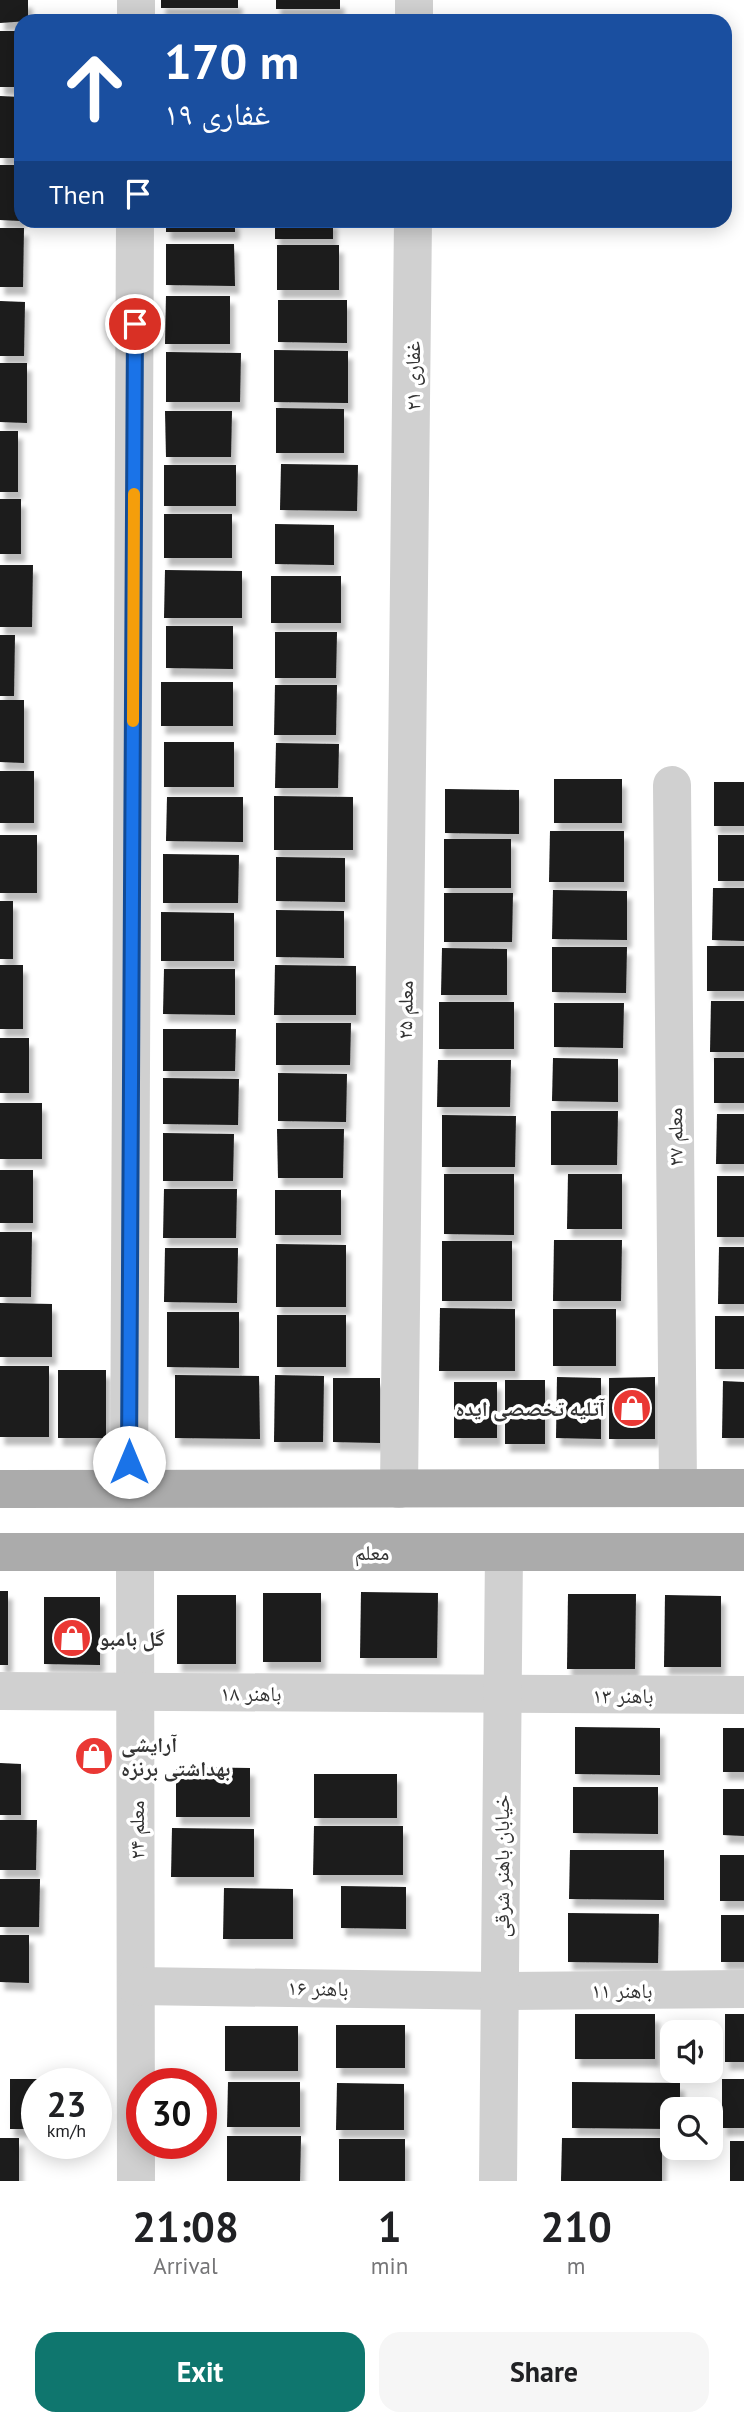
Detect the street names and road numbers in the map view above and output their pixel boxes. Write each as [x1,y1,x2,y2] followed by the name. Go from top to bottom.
[399,341,426,411] street label: غفاری ۲۱
[391,980,420,1040] street label: معلم ۲۵
[661,1107,690,1167] street label: معلم ۲۷
[355,1539,389,1567] street label: معلم
[221,1680,281,1707] street label: باهنر ۱۸
[593,1682,653,1709] street label: باهنر ۱۳
[488,1795,515,1937] street label: خیابان باهنر شرقی
[123,1801,151,1859] street label: معلم ۲۴
[287,1974,349,2002] street label: باهنر ۱۶
[592,1977,652,2004] street label: باهنر ۱۱

